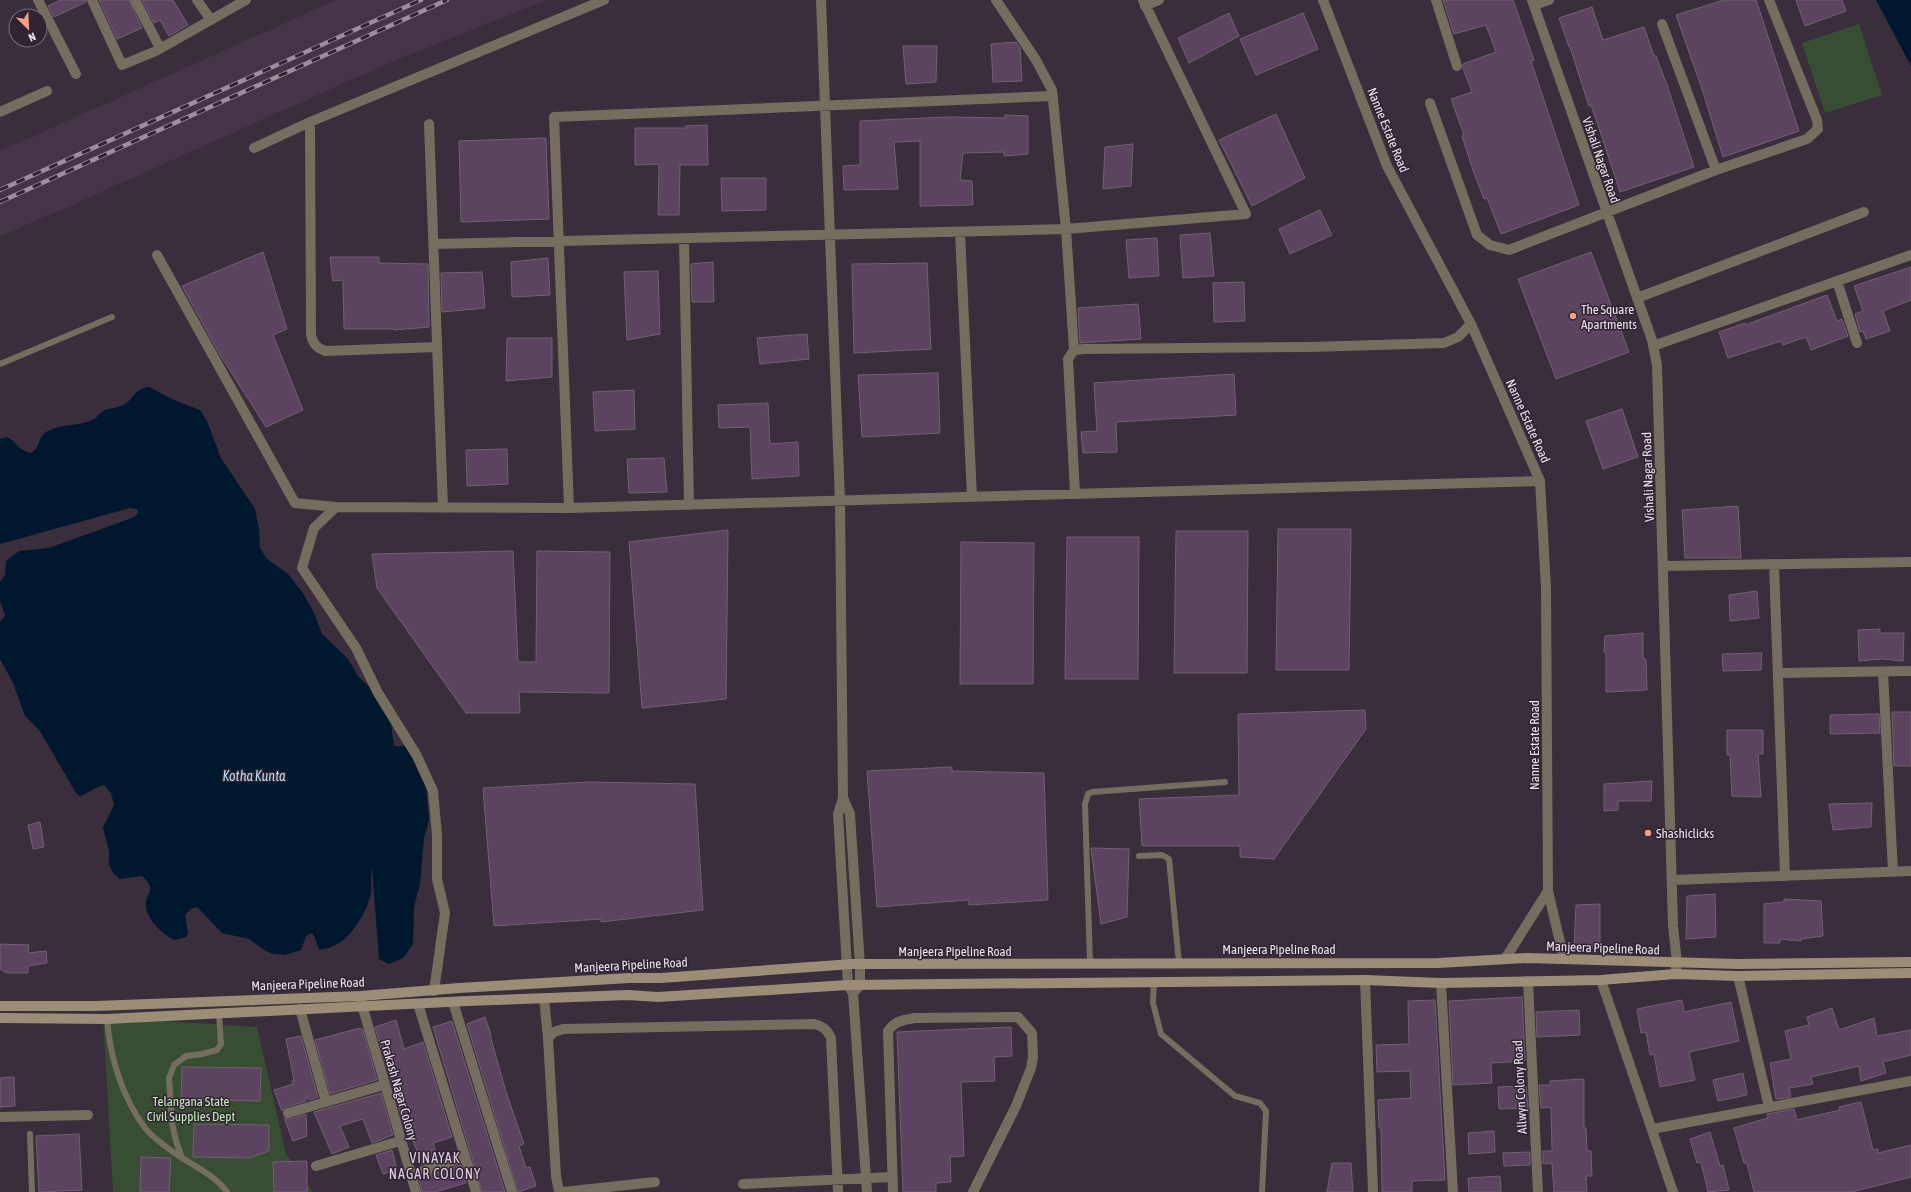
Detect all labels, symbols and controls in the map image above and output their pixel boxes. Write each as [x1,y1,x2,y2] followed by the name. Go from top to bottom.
[8,8,48,48] north arrow
[27,30,37,44] text: N
[1364,85,1412,175] street label: Nanne Estate Road
[1579,115,1623,205] street label: Vishali Nagar Road
[1581,302,1637,332] place label: The Square Apartments
[1568,311,1578,321] marker: The Square Apartments
[1503,377,1553,465] street label: Nanne Estate Road
[1639,432,1657,522] street label: Vishali Nagar Road
[1527,700,1542,790] street label: Nanne Estate Road
[222,768,286,784] water label: Kotha Kunta
[1656,826,1714,841] place label: Shashiclicks
[1643,828,1653,838] marker: Shashiclicks
[1546,939,1660,957] street label: Manjeera Pipeline Road
[1222,942,1336,957] street label: Manjeera Pipeline Road
[898,944,1012,959] street label: Manjeera Pipeline Road
[574,955,688,975] street label: Manjeera Pipeline Road
[251,975,365,993] street label: Manjeera Pipeline Road
[377,1038,421,1143] street label: Prakash Nagar Colony
[1510,1040,1530,1134] street label: Allwyn Colony Road
[147,1094,235,1124] park label: Telangana State Civil Supplies Dept
[389,1150,481,1182] district label: VINAYAK NAGAR COLONY

